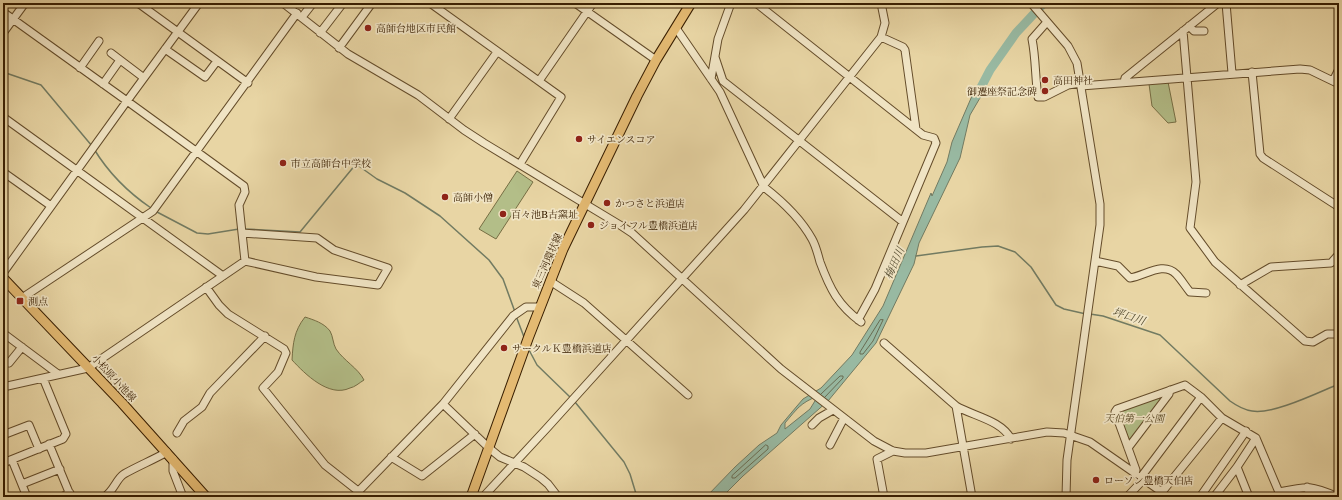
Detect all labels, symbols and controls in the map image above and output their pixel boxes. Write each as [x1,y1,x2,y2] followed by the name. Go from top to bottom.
[376,22,456,35] place label: 高師台地区市民館
[363,23,373,33] marker: 高師台地区市民館
[1053,74,1093,87] place label: 高田神社
[1040,75,1050,85] marker: 高田神社
[967,85,1037,98] place label: 御遷座祭記念碑
[1040,86,1050,96] marker: 御遷座祭記念碑
[587,133,656,146] place label: サイエンスコア
[574,134,584,144] marker: サイエンスコア
[291,157,371,170] place label: 市立高師台中学校
[278,158,288,168] marker: 市立高師台中学校
[453,191,493,204] place label: 高師小僧
[440,192,450,202] marker: 高師小僧
[615,197,685,210] place label: かつさと浜道店
[602,198,612,208] marker: かつさと浜道店
[511,208,578,221] place label: 百々池B古窯址
[498,209,508,219] marker: 百々池B古窯址
[599,219,698,232] place label: ジョイフル豊橋浜道店
[586,220,596,230] marker: ジョイフル豊橋浜道店
[529,231,565,291] street label: 東三河環状線
[881,244,908,281] water label: 梅田川
[28,295,48,308] place label: 測点
[15,296,25,306] marker: 測点
[1111,304,1148,328] water label: 坪口川
[512,342,612,355] place label: サークルＫ豊橋浜道店
[499,343,509,353] marker: サークルＫ豊橋浜道店
[89,352,139,404] street label: 小松原小池線
[1104,412,1166,425] park label: 天伯第一公園
[1104,474,1194,487] place label: ローソン豊橋天伯店
[1091,475,1101,485] marker: ローソン豊橋天伯店

